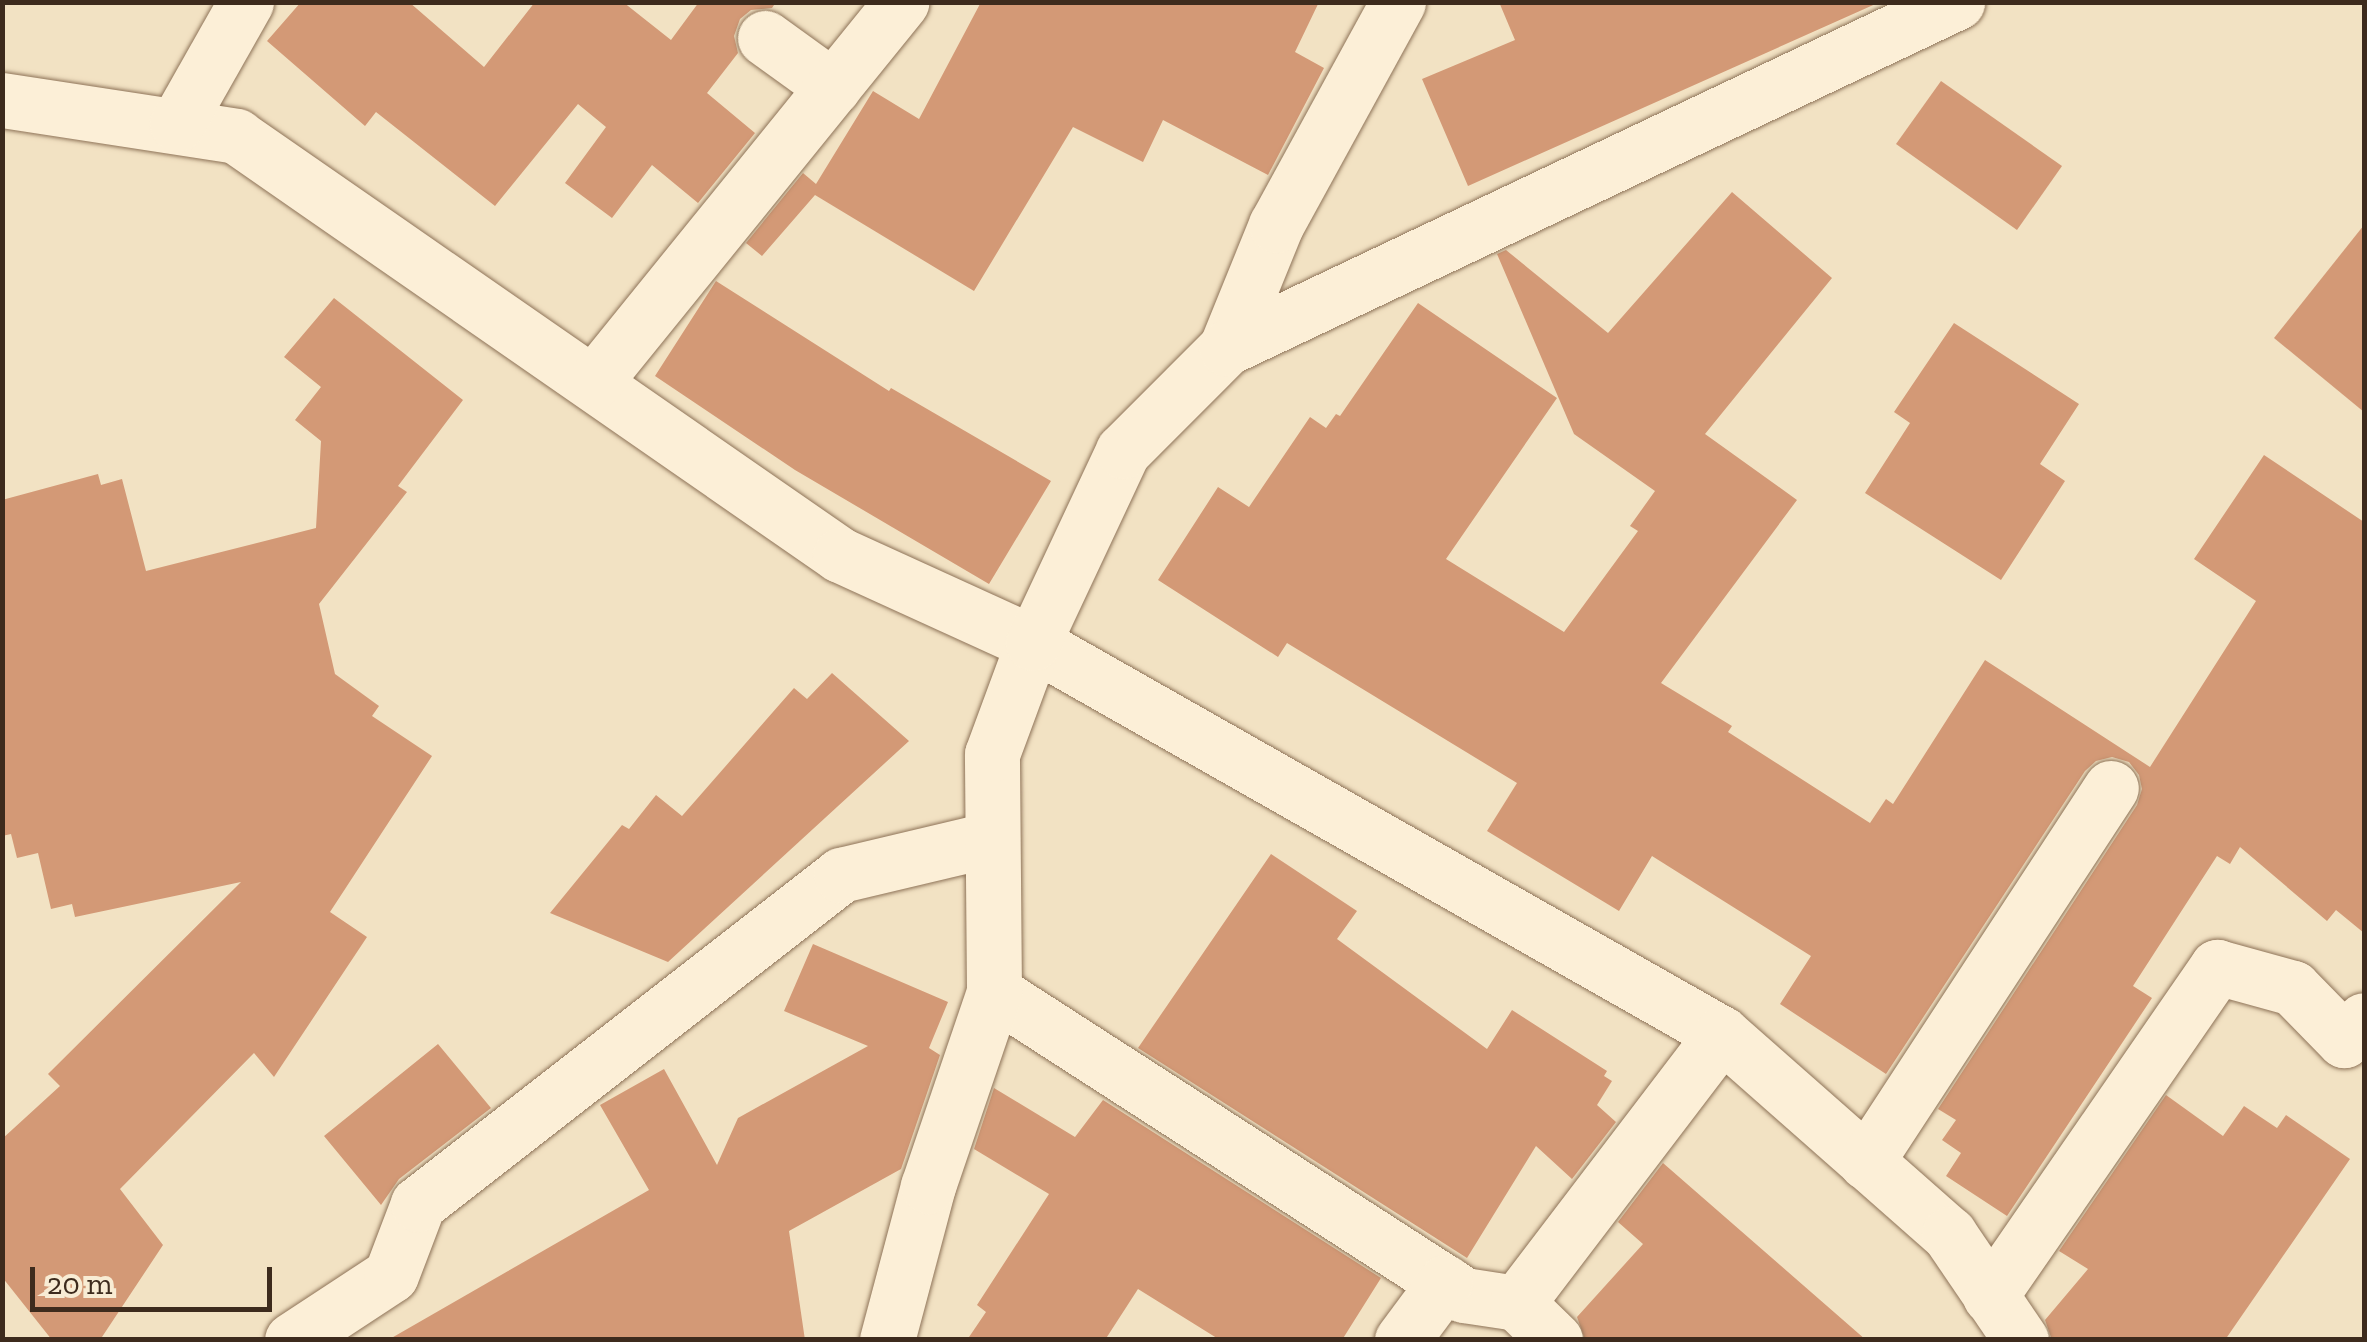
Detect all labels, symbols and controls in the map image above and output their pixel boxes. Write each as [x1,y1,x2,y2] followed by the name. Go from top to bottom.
[35,1247,278,1309] scale bar
[47,1266,112,1302] text: 20 m

